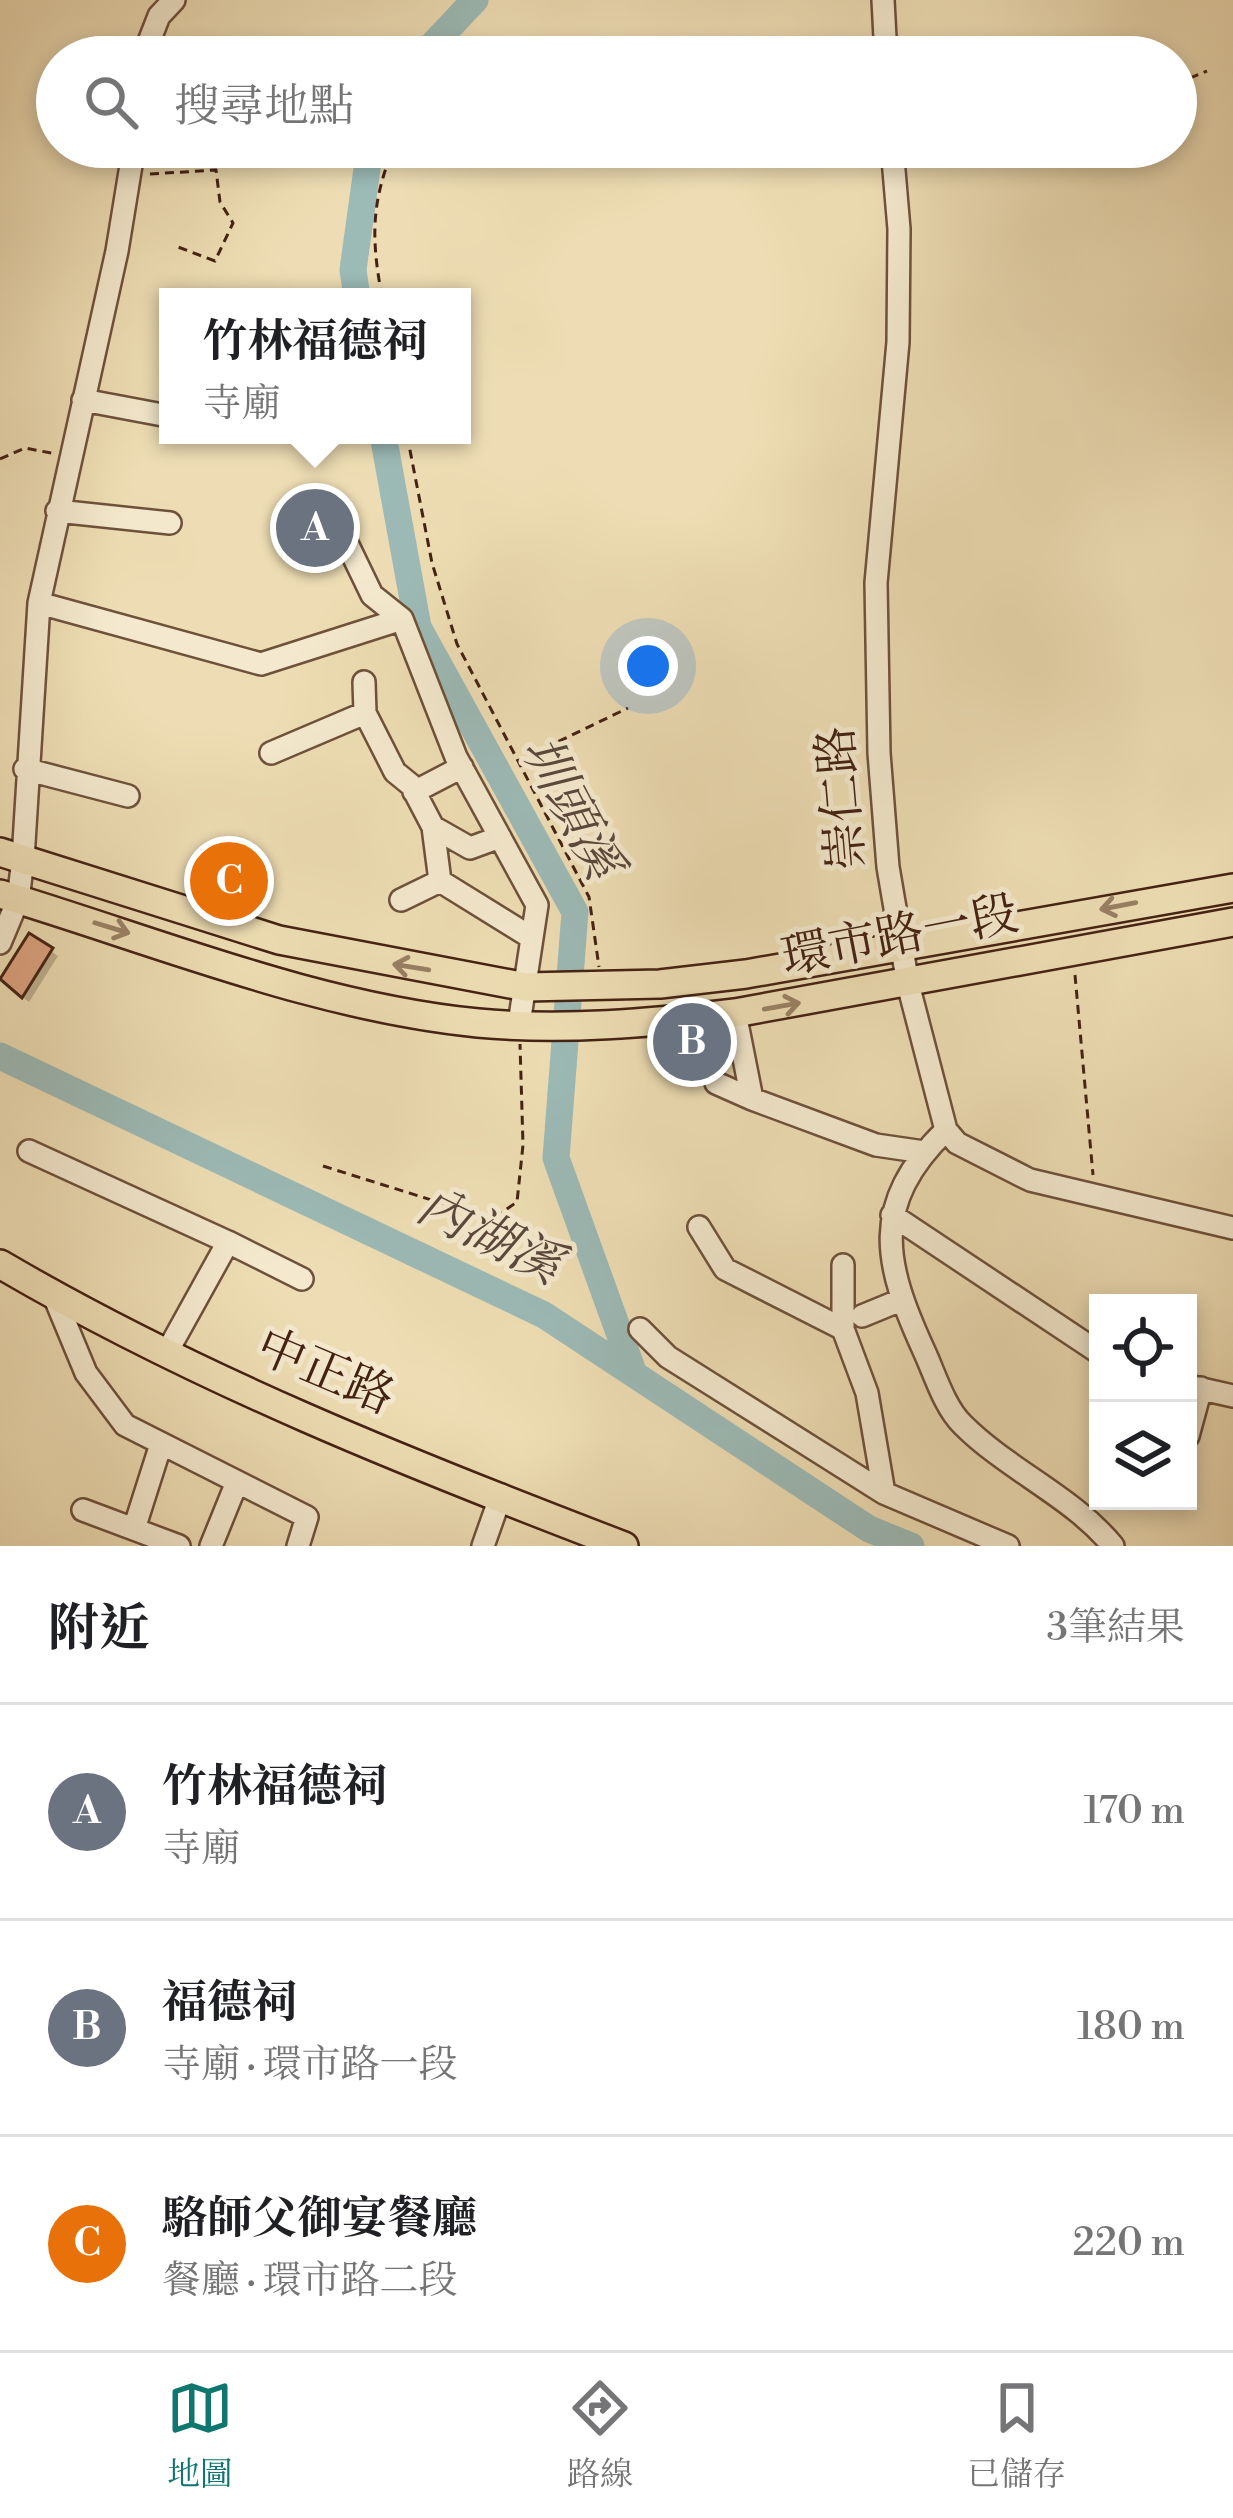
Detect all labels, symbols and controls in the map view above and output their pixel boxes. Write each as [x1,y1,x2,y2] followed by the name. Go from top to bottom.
[36,36,1197,168] search box
[78,69,144,135] icon: search
[174,79,354,136] text: 搜尋地點
[159,288,471,444] popup
[202,314,428,371] text: 竹林福德祠
[202,380,281,429] text: 寺廟
[276,483,354,573] pin: A
[618,636,678,696] your location
[807,724,879,872] street label: 崇仁路
[506,725,637,895] water label: 圳頭溪
[190,836,268,926] pin: C
[776,885,1024,989] street label: 環市路一段
[1099,896,1137,919] one-way arrow
[92,918,130,940] one-way arrow
[392,955,431,978] one-way arrow
[761,993,800,1016] one-way arrow
[653,997,731,1087] pin: B
[406,1175,576,1301] water label: 內湖溪
[1089,1294,1197,1510] map controls
[1089,1294,1197,1402] button: locate
[247,1317,403,1429] street label: 中正路
[1089,1402,1197,1510] button: layers
[48,1598,150,1662] text: 附近
[1046,1604,1185,1653] text: 3筆結果
[162,1759,387,1816] text: 竹林福德祠
[73,1787,101,1836] text: A
[1083,1787,1185,1836] text: 170 m
[162,1825,240,1874] text: 寺廟
[162,1975,297,2032] text: 福德祠
[72,2003,102,2052] text: B
[1077,2003,1185,2052] text: 180 m
[162,2041,458,2090] text: 寺廟 · 環市路一段
[162,2191,477,2248] text: 駱師父御宴餐廳
[73,2219,101,2268] text: C
[1072,2219,1185,2268] text: 220 m
[162,2257,458,2306] text: 餐廳 · 環市路二段
[167,2375,233,2496] tab: 地圖
[567,2375,633,2496] tab: 路線
[967,2375,1066,2496] tab: 已儲存

